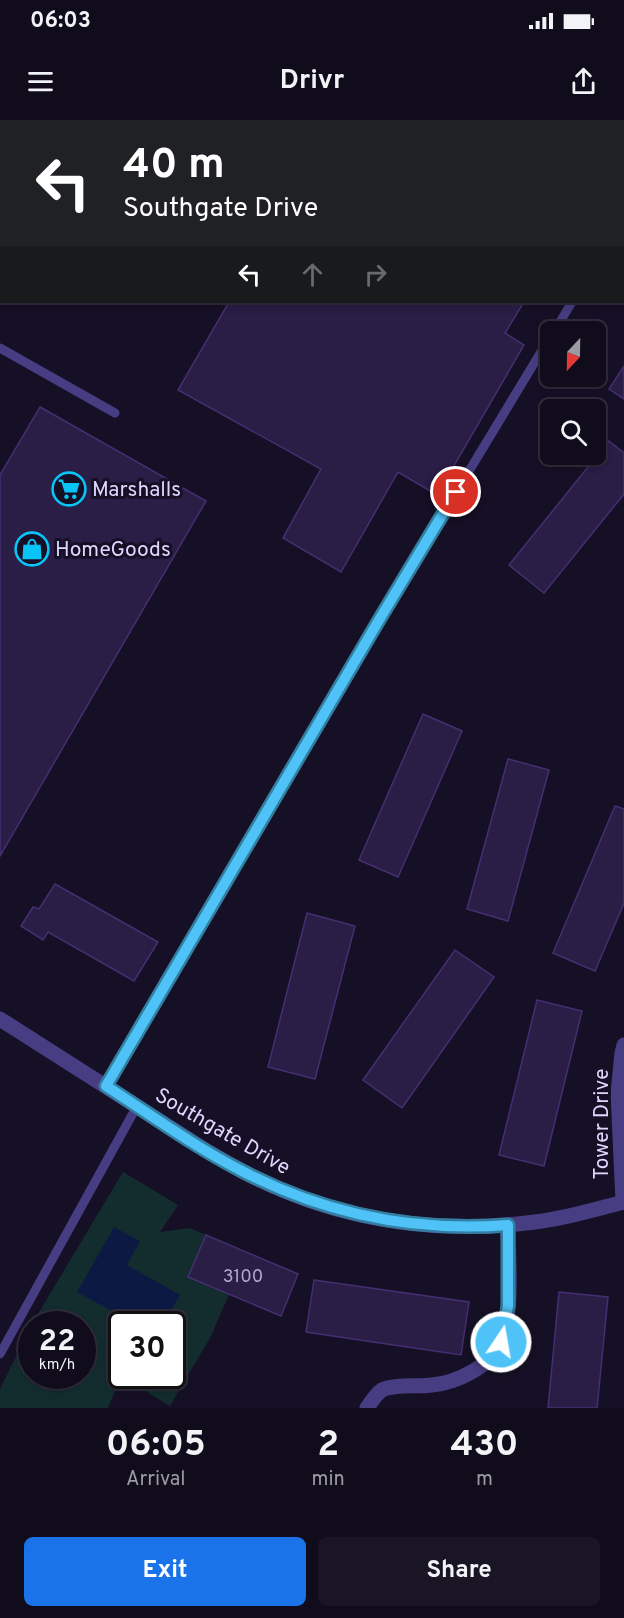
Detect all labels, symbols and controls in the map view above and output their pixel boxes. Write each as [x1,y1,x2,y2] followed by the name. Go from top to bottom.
[30,8,91,35] text: 06:03
[280,64,344,98] text: Drivr
[24,65,57,98] icon: menu
[567,65,600,98] icon: share
[123,140,225,193] text: 40 m
[24,144,102,222] icon: left
[123,192,318,226] text: Southgate Drive
[233,258,266,291] icon: left
[296,258,329,291] icon: ahead
[359,258,392,291] icon: right
[540,321,606,387] north arrow
[540,321,606,465] map controls
[540,399,606,465] button: search
[430,466,481,517] pin
[51,471,87,507] supermarket icon: Marshalls
[439,475,472,508] icon: arrive
[92,477,181,504] place label: Marshalls
[14,531,50,567] shop icon: HomeGoods
[55,537,171,564] place label: HomeGoods
[589,1068,616,1180] street label: Tower Drive
[150,1083,295,1182] street label: Southgate Drive
[223,1266,263,1289] house number: 3100
[469,1310,533,1374] position arrow
[108,1311,186,1389] speed limit sign: 30
[39,1324,75,1361] text: 22
[39,1356,75,1375] text: km/h
[106,1423,206,1469] text: 06:05
[317,1423,339,1469] text: 2
[450,1423,518,1469] text: 430
[126,1467,186,1493] text: Arrival
[312,1467,345,1493] text: min
[476,1467,493,1493] text: m
[24,1537,306,1606] button: Exit
[318,1537,600,1606] button: Share

